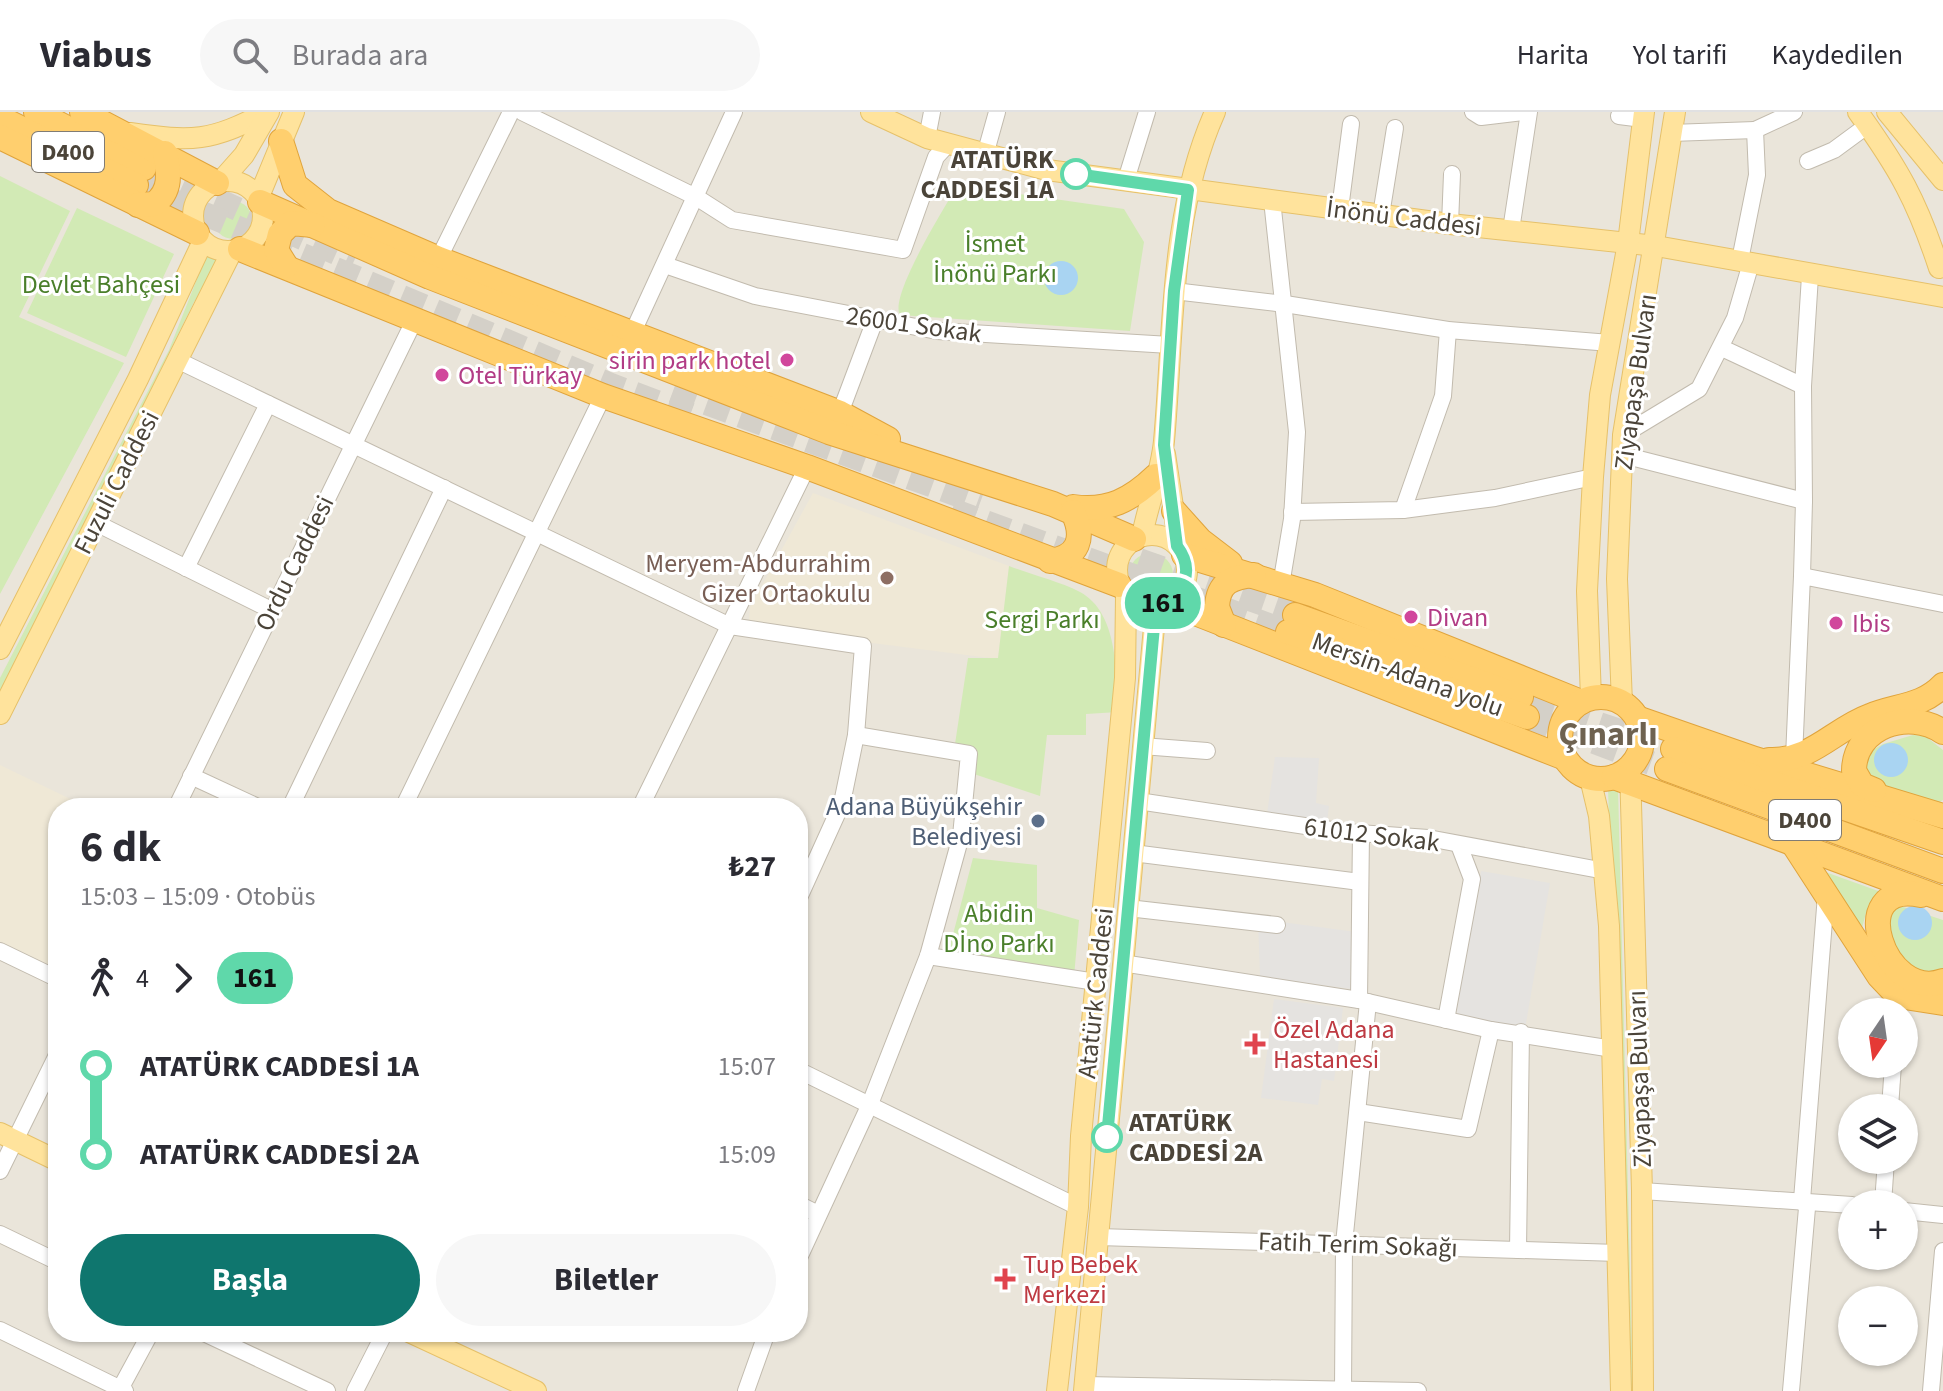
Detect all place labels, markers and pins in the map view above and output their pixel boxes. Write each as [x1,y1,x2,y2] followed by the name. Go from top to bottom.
[921,141,1055,208] place label: ATATÜRK CADDESİ 1A
[1061,159,1091,189] marker: ATATÜRK CADDESİ 1A
[609,342,771,379] place label: sirin park hotel
[778,351,796,369] marker: sirin park hotel
[458,357,582,394] place label: Otel Türkay
[433,366,451,384] marker: Otel Türkay
[645,545,871,612] place label: Meryem-Abdurrahim Gizer Ortaokulu
[878,569,896,587] marker: Meryem-Abdurrahim Gizer Ortaokulu
[1427,599,1488,636] place label: Divan
[1852,605,1891,642] place label: Ibis
[1402,608,1420,626] marker: Divan
[1827,614,1845,632] marker: Ibis
[826,788,1023,855] place label: Adana Büyükşehir Belediyesi
[1029,812,1047,830] marker: Adana Büyükşehir Belediyesi
[1273,1011,1395,1078] place label: Özel Adana Hastanesi
[1244,1033,1266,1055] marker: Özel Adana Hastanesi
[1128,1104,1264,1171] place label: ATATÜRK CADDESİ 2A
[1092,1122,1122,1152] marker: ATATÜRK CADDESİ 2A
[1023,1246,1138,1313] place label: Tup Bebek Merkezi
[994,1268,1016,1290] marker: Tup Bebek Merkezi

